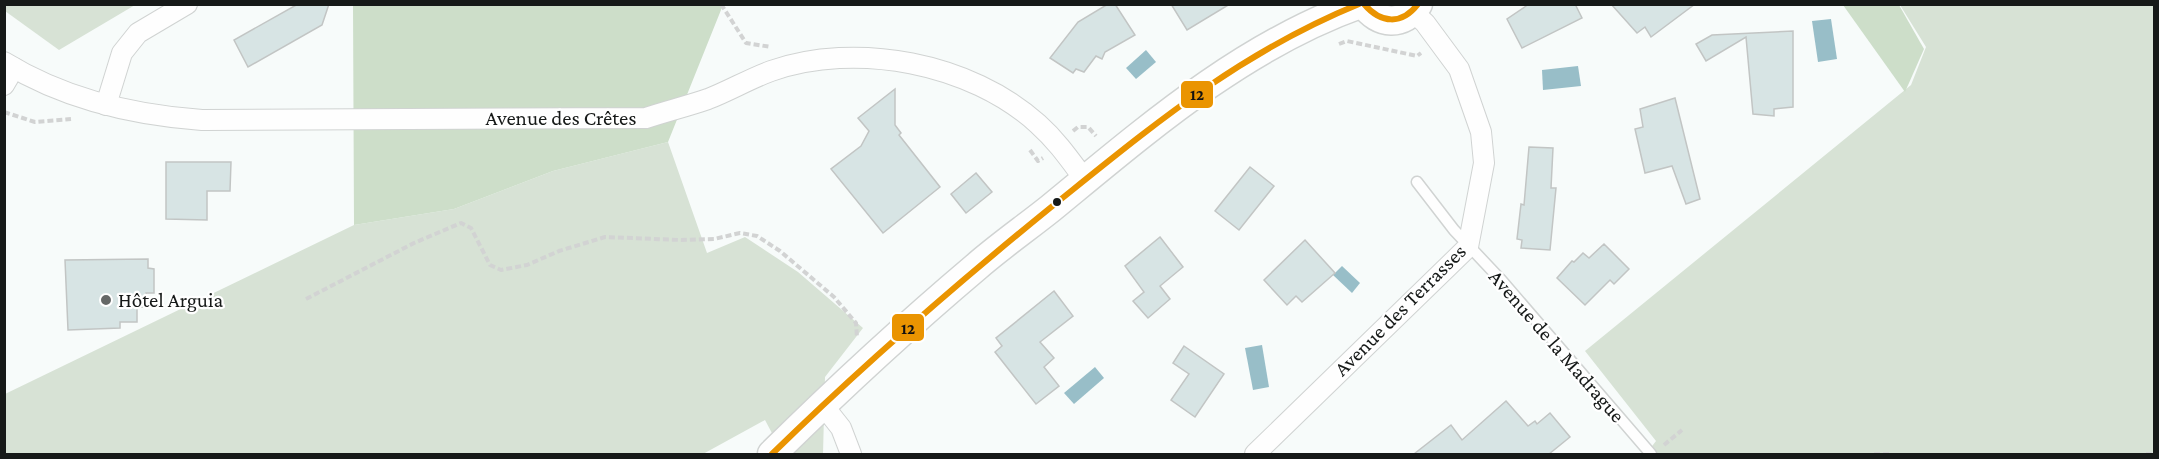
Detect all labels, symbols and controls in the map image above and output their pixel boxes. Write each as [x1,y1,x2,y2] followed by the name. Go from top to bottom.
[1180,80,1214,109] line badge: 12
[1190,86,1204,103] text: 12
[485,106,637,130] street label: Avenue des Crêtes
[1051,196,1063,208] unlabelled marker
[1329,239,1471,381] street label: Avenue des Terrasses
[1484,265,1630,427] street label: Avenue de la Madrague
[118,288,224,312] place label: Hôtel Arguia
[99,293,113,307] marker: Hôtel Arguia
[891,313,925,342] line badge: 12
[901,320,915,337] text: 12

